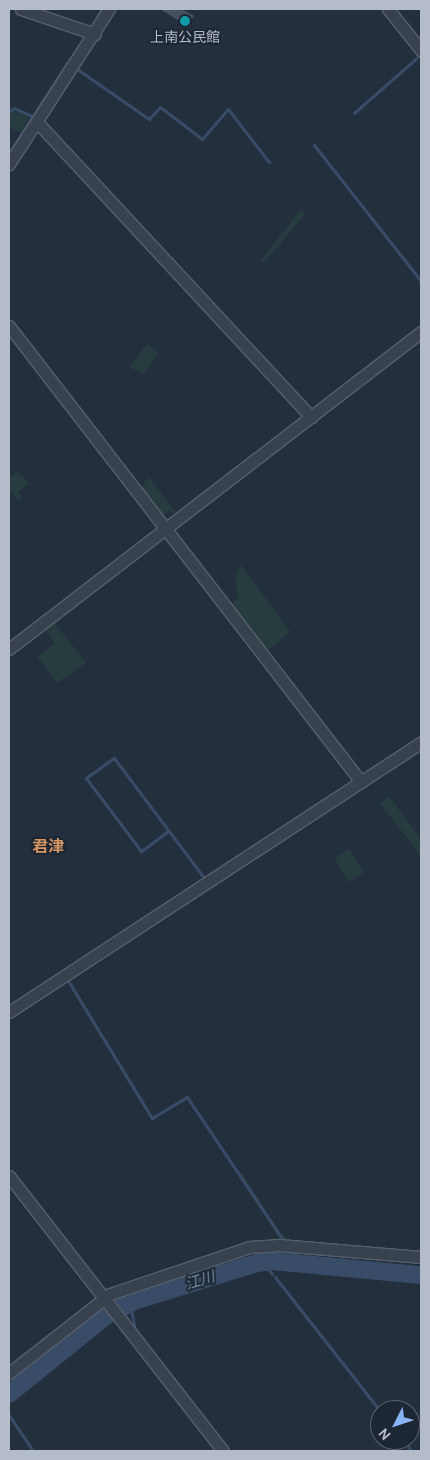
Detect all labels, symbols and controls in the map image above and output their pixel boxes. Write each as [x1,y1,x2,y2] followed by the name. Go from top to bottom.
[179,15,191,27] marker: 上南公民館
[150,29,220,45] place label: 上南公民館
[32,837,64,857] district label: 君津
[183,1268,217,1294] water label: 江川
[370,1400,420,1450] north arrow
[374,1425,394,1444] text: N

